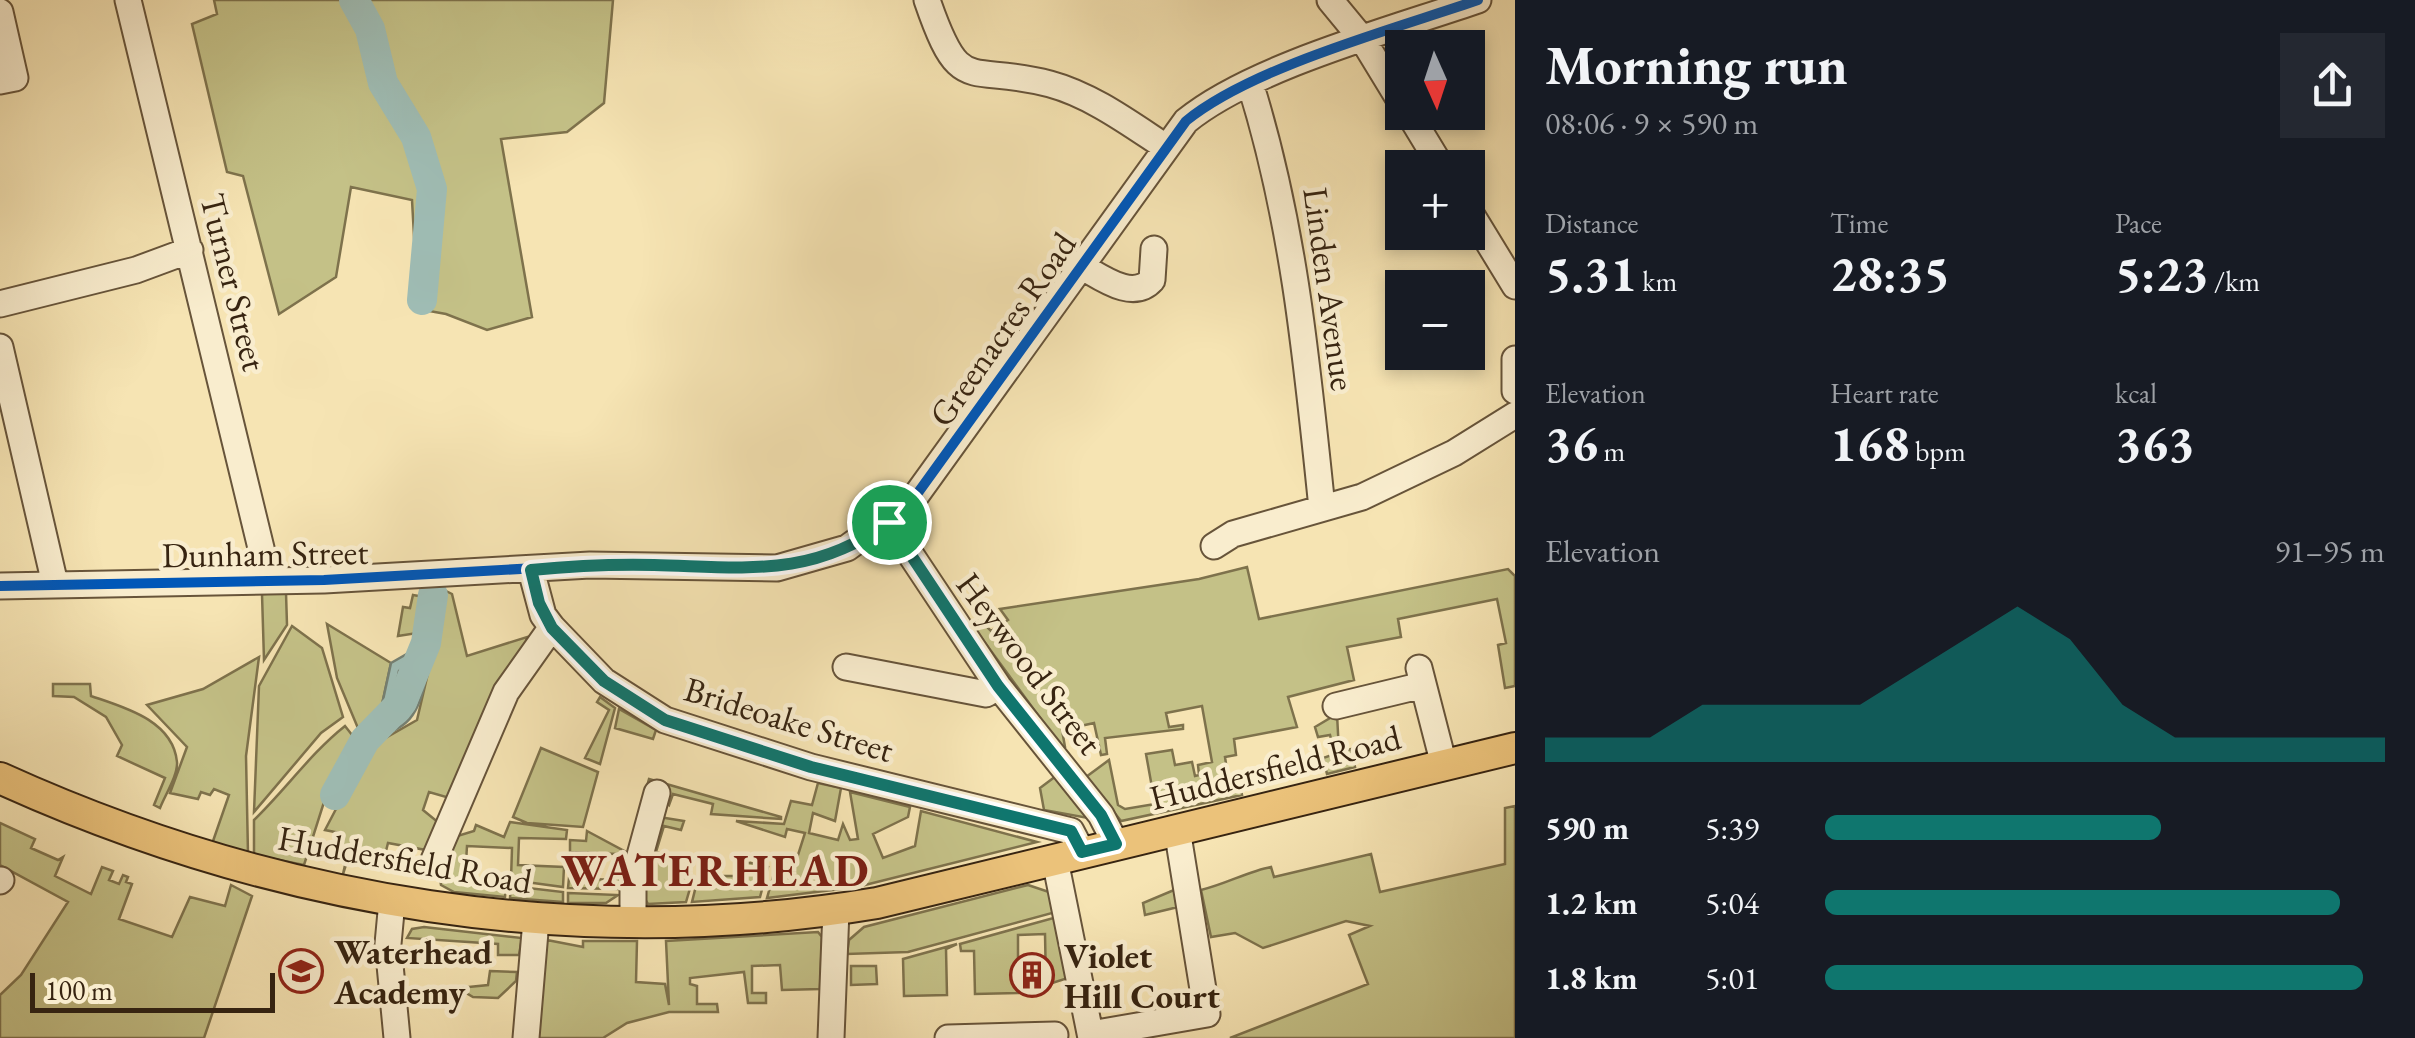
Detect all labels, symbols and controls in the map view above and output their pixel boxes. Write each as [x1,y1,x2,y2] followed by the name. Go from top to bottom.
[1545,29,1848,100] text: Morning run
[1385,30,1485,130] north arrow
[1385,30,1485,370] map controls
[2280,33,2385,138] button: share
[1545,102,1758,144] text: 08:06 · 9 × 590 m
[1385,150,1485,250] button: +
[1293,184,1367,394] street label: Linden Avenue
[190,189,278,375] street label: Turner Street
[1545,205,1639,241] text: Distance
[1830,205,1888,241] text: Time
[2115,205,2162,241] text: Pace
[918,223,1086,435] street label: Greenacres Road
[1545,241,1637,306] text: 5.31
[1830,241,1950,306] text: 28:35
[2115,241,2208,306] text: 5:23
[1637,263,1677,299] text: km
[2208,263,2260,299] text: /km
[1385,270,1485,370] button: −
[1545,375,1646,411] text: Elevation
[1830,375,1939,411] text: Heart rate
[2115,375,2157,411] text: kcal
[1545,411,1598,476] text: 36
[1830,411,1909,476] text: 168
[2115,411,2194,476] text: 363
[1598,433,1625,469] text: m
[1909,433,1966,469] text: bpm
[847,480,932,565] pin
[862,495,917,550] icon: arrive
[161,529,369,577] street label: Dunham Street
[1545,530,1660,572] text: Elevation
[2275,530,2385,572] text: 91–95 m
[947,563,1113,763] street label: Heywood Street
[679,666,899,772] street label: Brideoake Street
[1145,714,1405,820] street label: Huddersfield Road
[1545,807,1629,849] text: 590 m
[1705,807,1759,849] text: 5:39
[275,815,536,904] street label: Huddersfield Road
[561,841,871,899] district label: WATERHEAD
[1545,882,1638,924] text: 1.2 km
[1705,882,1759,924] text: 5:04
[333,929,493,1014] place label: Waterhead Academy
[1064,933,1220,1018] place label: Violet Hill Court
[278,948,324,994] school or university icon: Waterhead Academy
[1009,952,1055,998] building icon: Violet Hill Court
[1545,957,1638,999] text: 1.8 km
[1705,957,1759,999] text: 5:01
[30,968,275,1012] scale bar
[45,972,113,1008] text: 100 m

